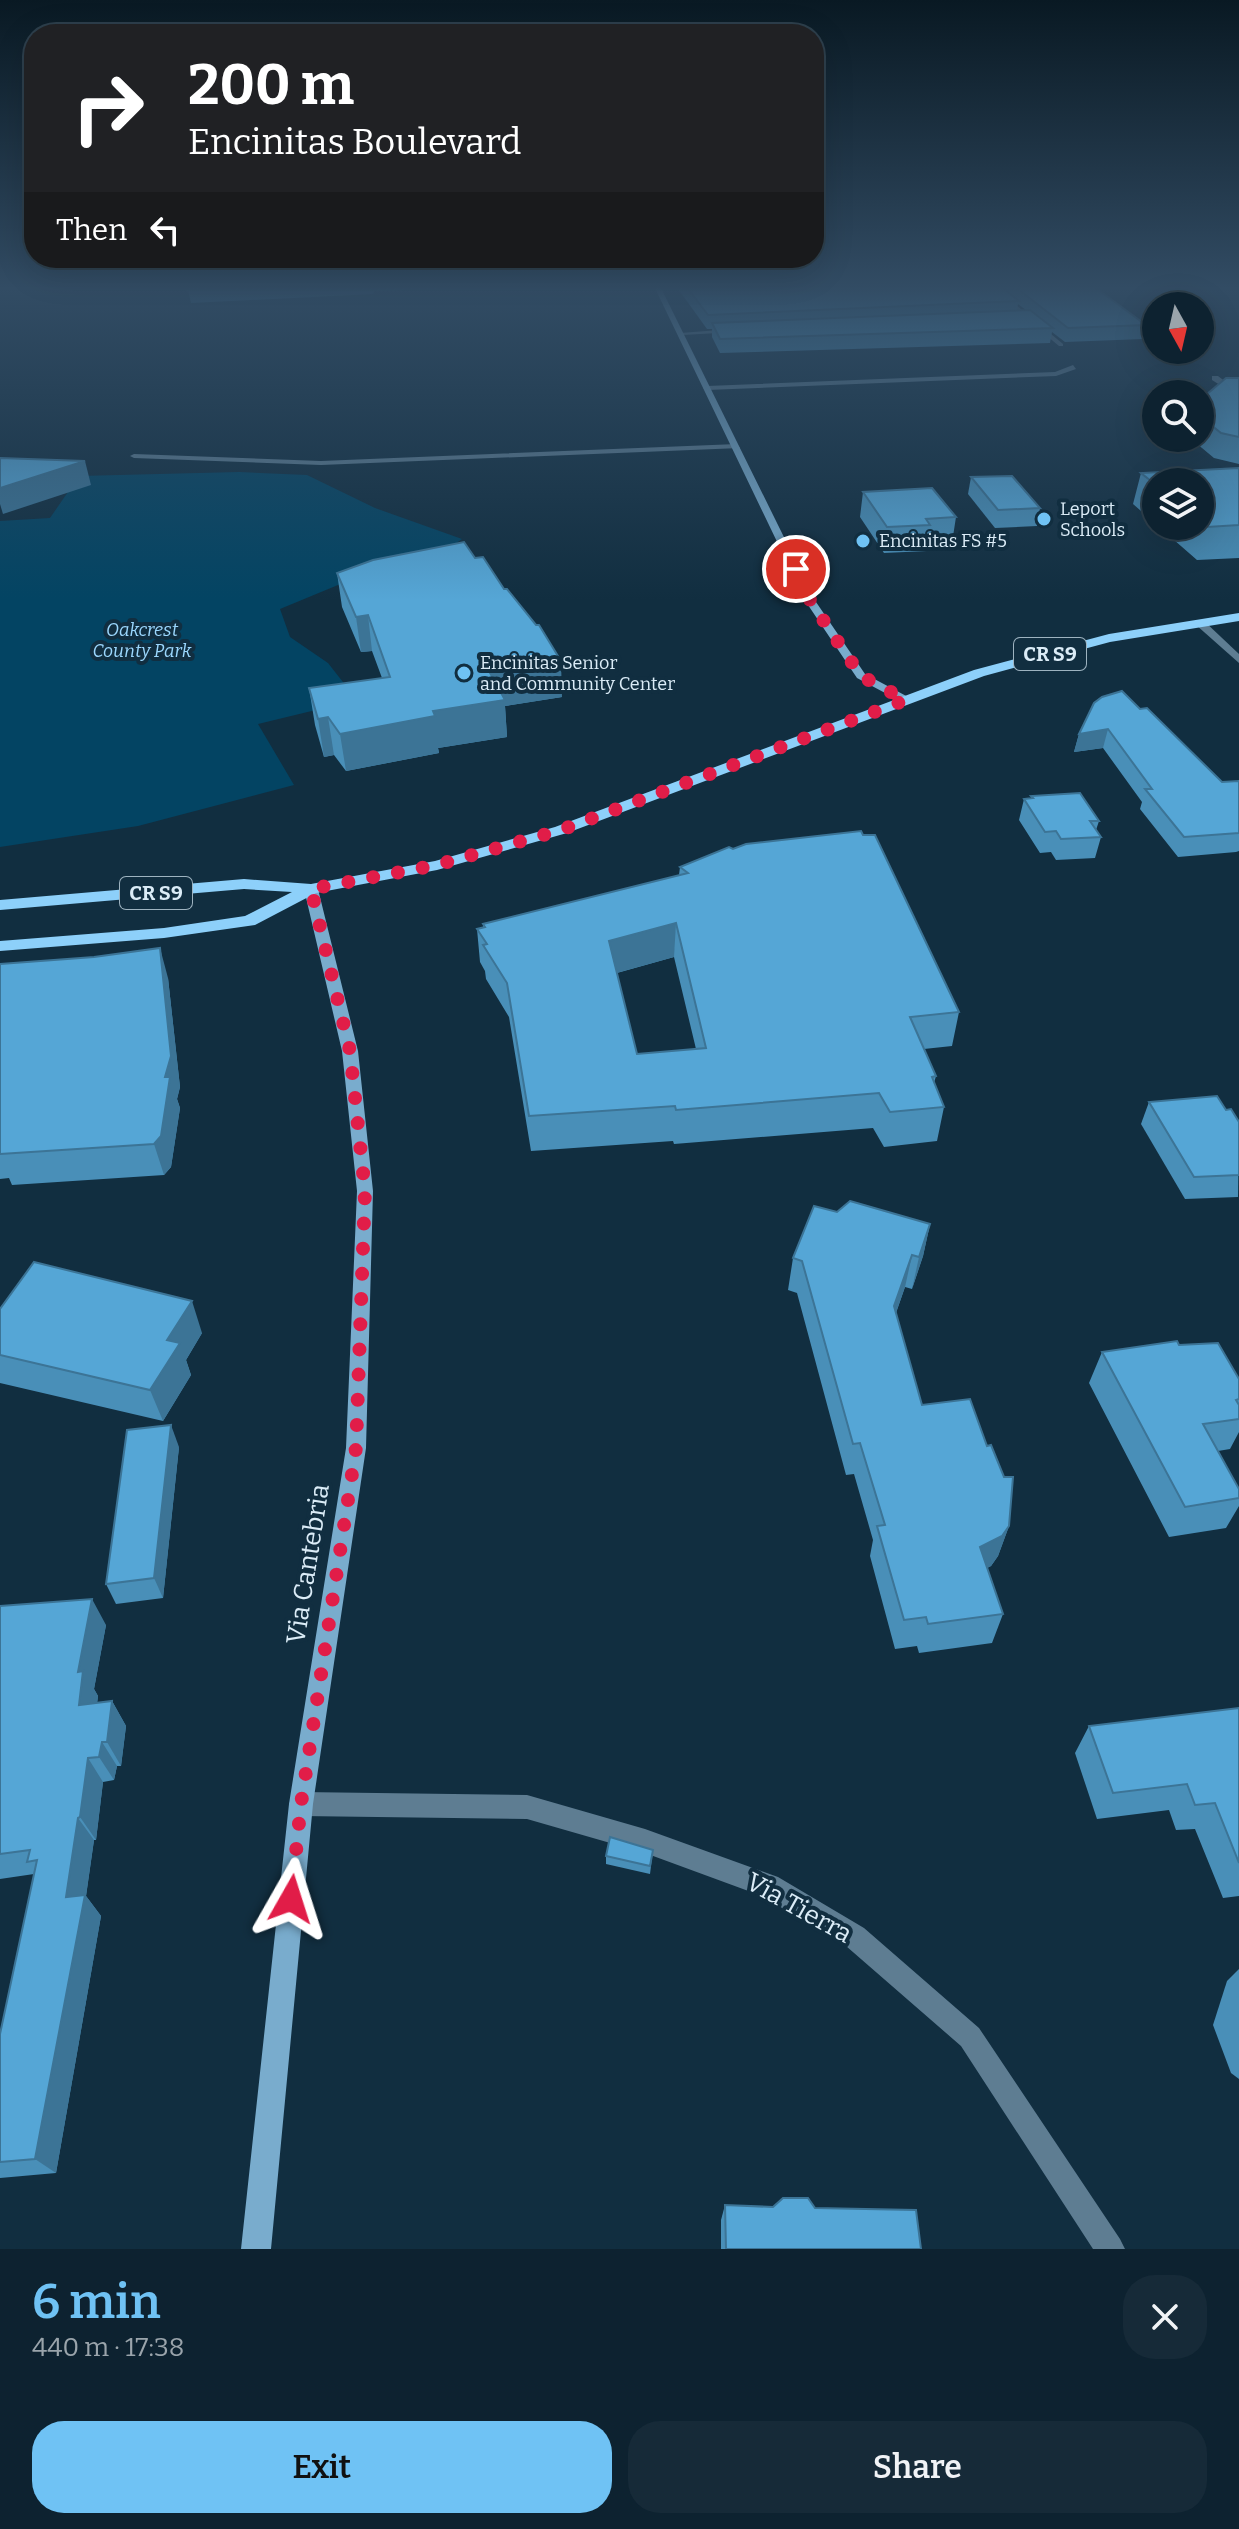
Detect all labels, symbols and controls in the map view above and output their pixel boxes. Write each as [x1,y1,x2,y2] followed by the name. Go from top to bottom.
[188,52,354,119] text: 200 m
[56,56,160,160] icon: right
[188,120,521,164] text: Encinitas Boulevard
[143,208,187,252] icon: left
[56,212,127,248] text: Then
[1142,292,1214,364] north arrow
[1142,292,1214,540] map controls
[1142,380,1214,452] button: search
[1142,468,1214,540] button: layers
[1060,498,1125,541] place label: Leport Schools
[1035,510,1053,528] marker: Leport Schools
[879,530,1007,552] place label: Encinitas FS #5
[854,532,872,550] marker: Encinitas FS #5
[762,535,830,603] pin
[774,547,818,591] icon: arrive
[93,619,192,662] park label: Oakcrest County Park
[1014,638,1086,670] road number: CR S9
[480,652,675,695] place label: Encinitas Senior and Community Center
[455,664,473,682] marker: Encinitas Senior and Community Center
[120,877,192,909] road number: CR S9
[280,1482,336,1646] street label: Via Cantebria
[249,1857,333,1941] position arrow
[741,1866,857,1950] street label: Via Tierra
[32,2273,161,2331] text: 6 min
[1123,2275,1207,2359] button: close
[32,2332,184,2363] text: 440 m · 17:38
[32,2421,612,2513] button: Exit
[628,2421,1207,2513] button: Share

